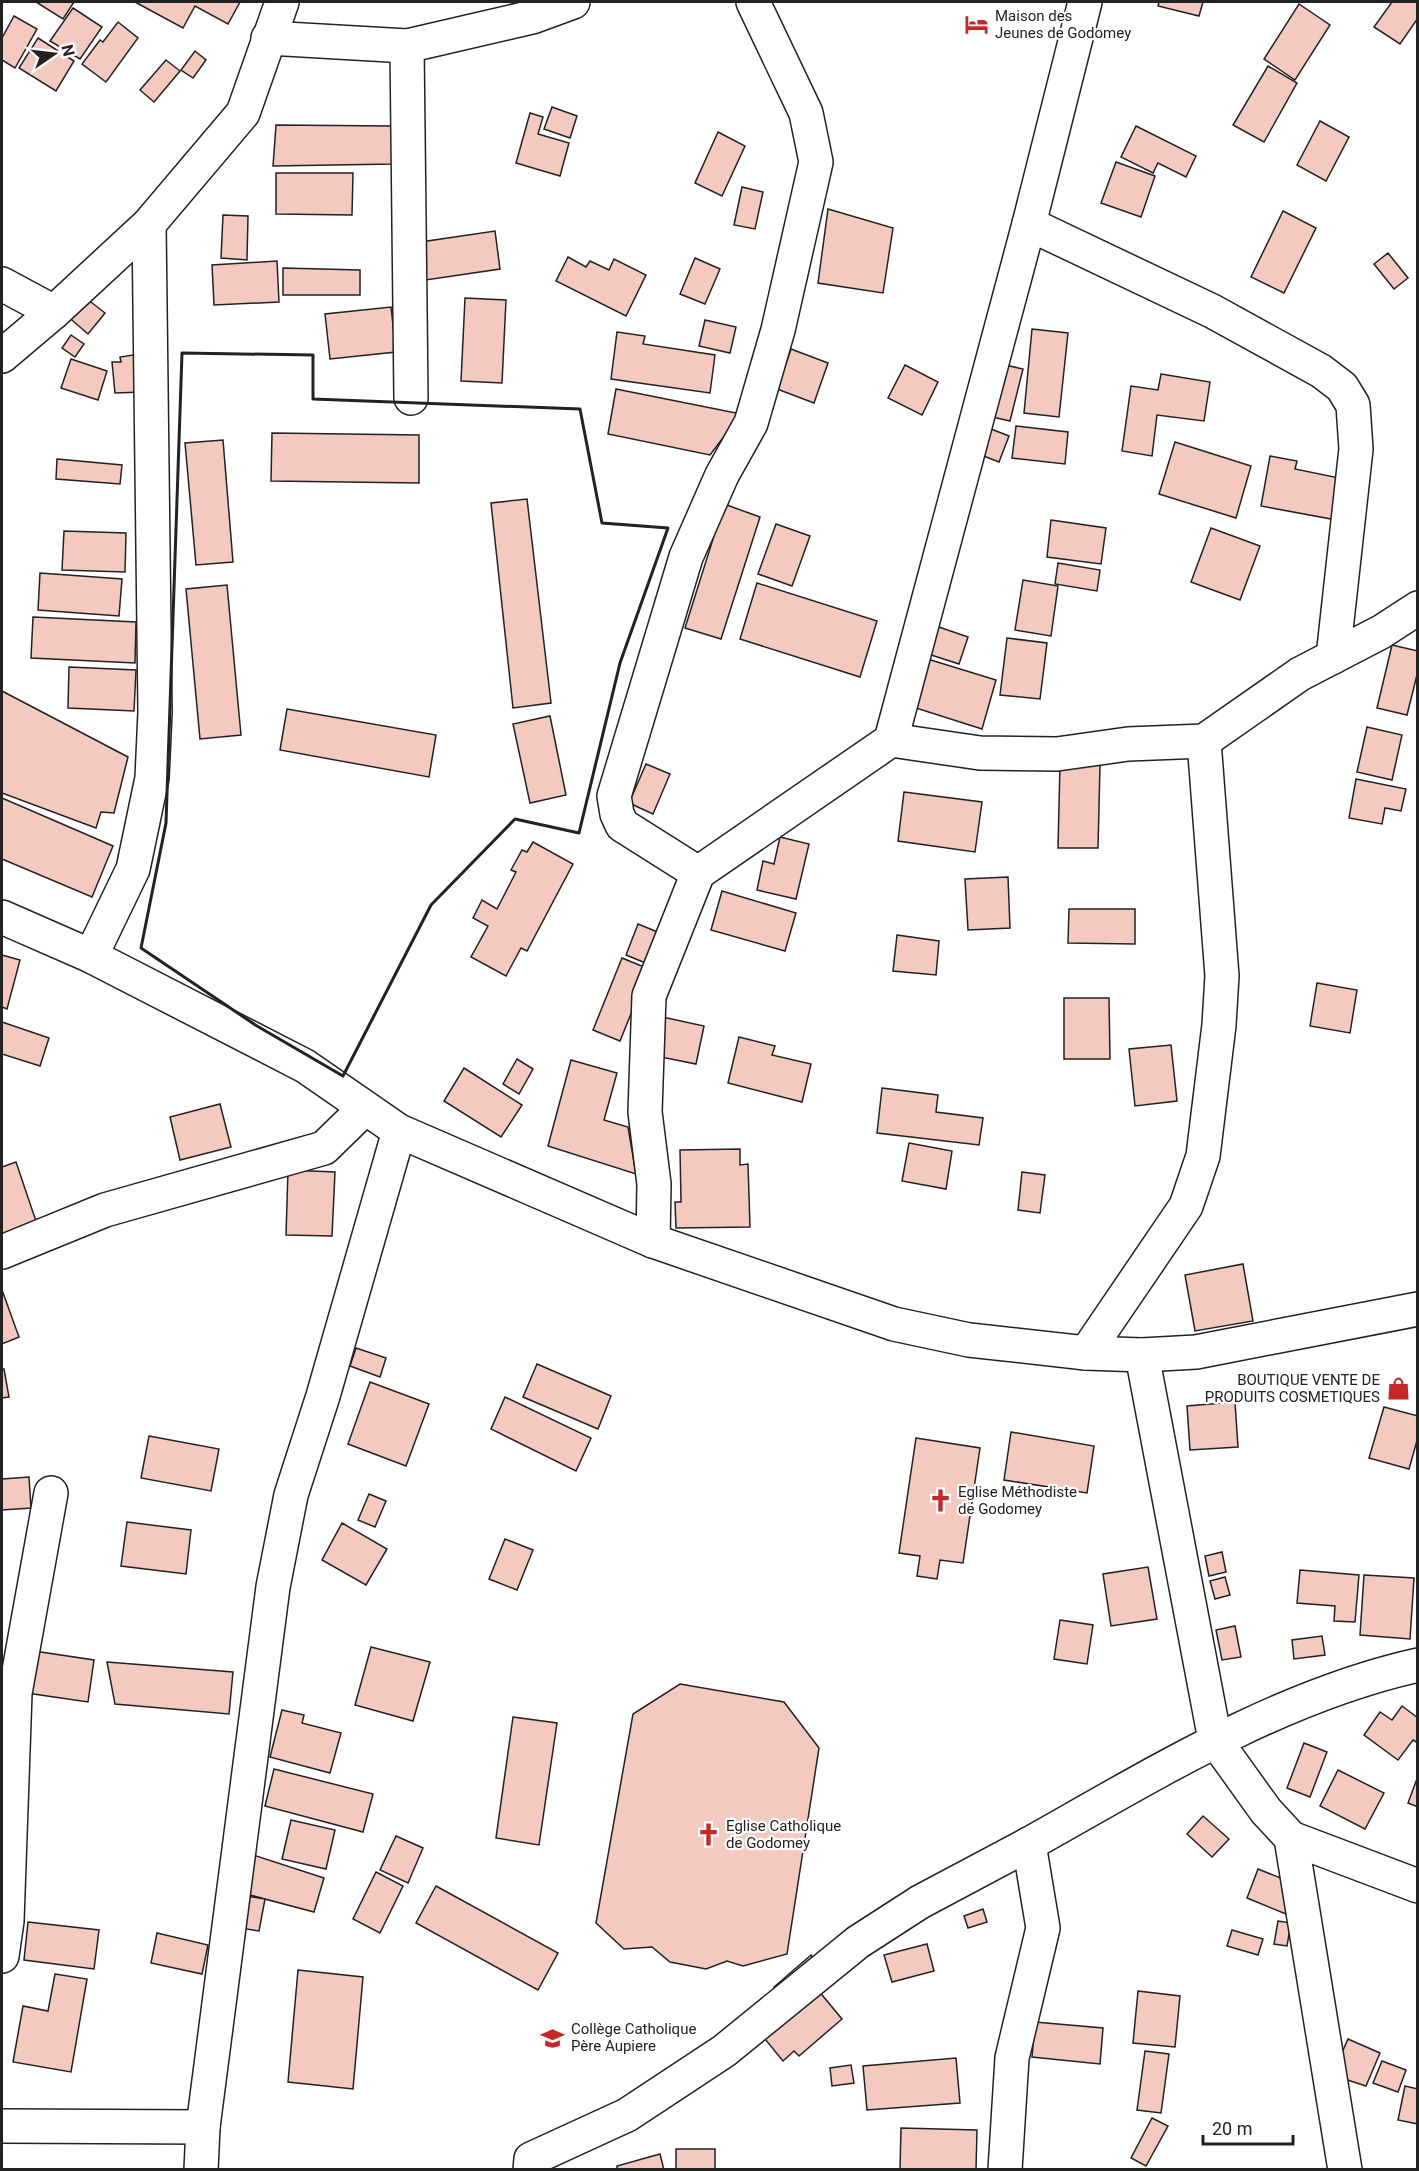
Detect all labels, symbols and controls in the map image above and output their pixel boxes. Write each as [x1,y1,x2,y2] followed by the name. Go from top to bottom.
[995,7,1131,42] place label: Maison des Jeunes de Godomey
[964,12,990,38] hotel icon: Maison des Jeunes de Godomey
[24,24,84,84] north arrow
[57,43,79,58] text: N
[1205,1371,1380,1406] place label: BOUTIQUE VENTE DE PRODUITS COSMETIQUES
[1385,1376,1411,1402] shop icon: BOUTIQUE VENTE DE PRODUITS COSMETIQUES
[958,1483,1077,1518] place label: Eglise Méthodiste de Godomey
[927,1488,953,1514] church icon: Eglise Méthodiste de Godomey
[726,1817,841,1852] place label: Eglise Catholique de Godomey
[695,1822,721,1848] church icon: Eglise Catholique de Godomey
[571,2020,696,2055] place label: Collège Catholique Père Aupiere
[540,2025,566,2051] school or university icon: Collège Catholique Père Aupiere
[1203,2108,1293,2146] scale bar
[1212,2118,1252,2139] text: 20 m

